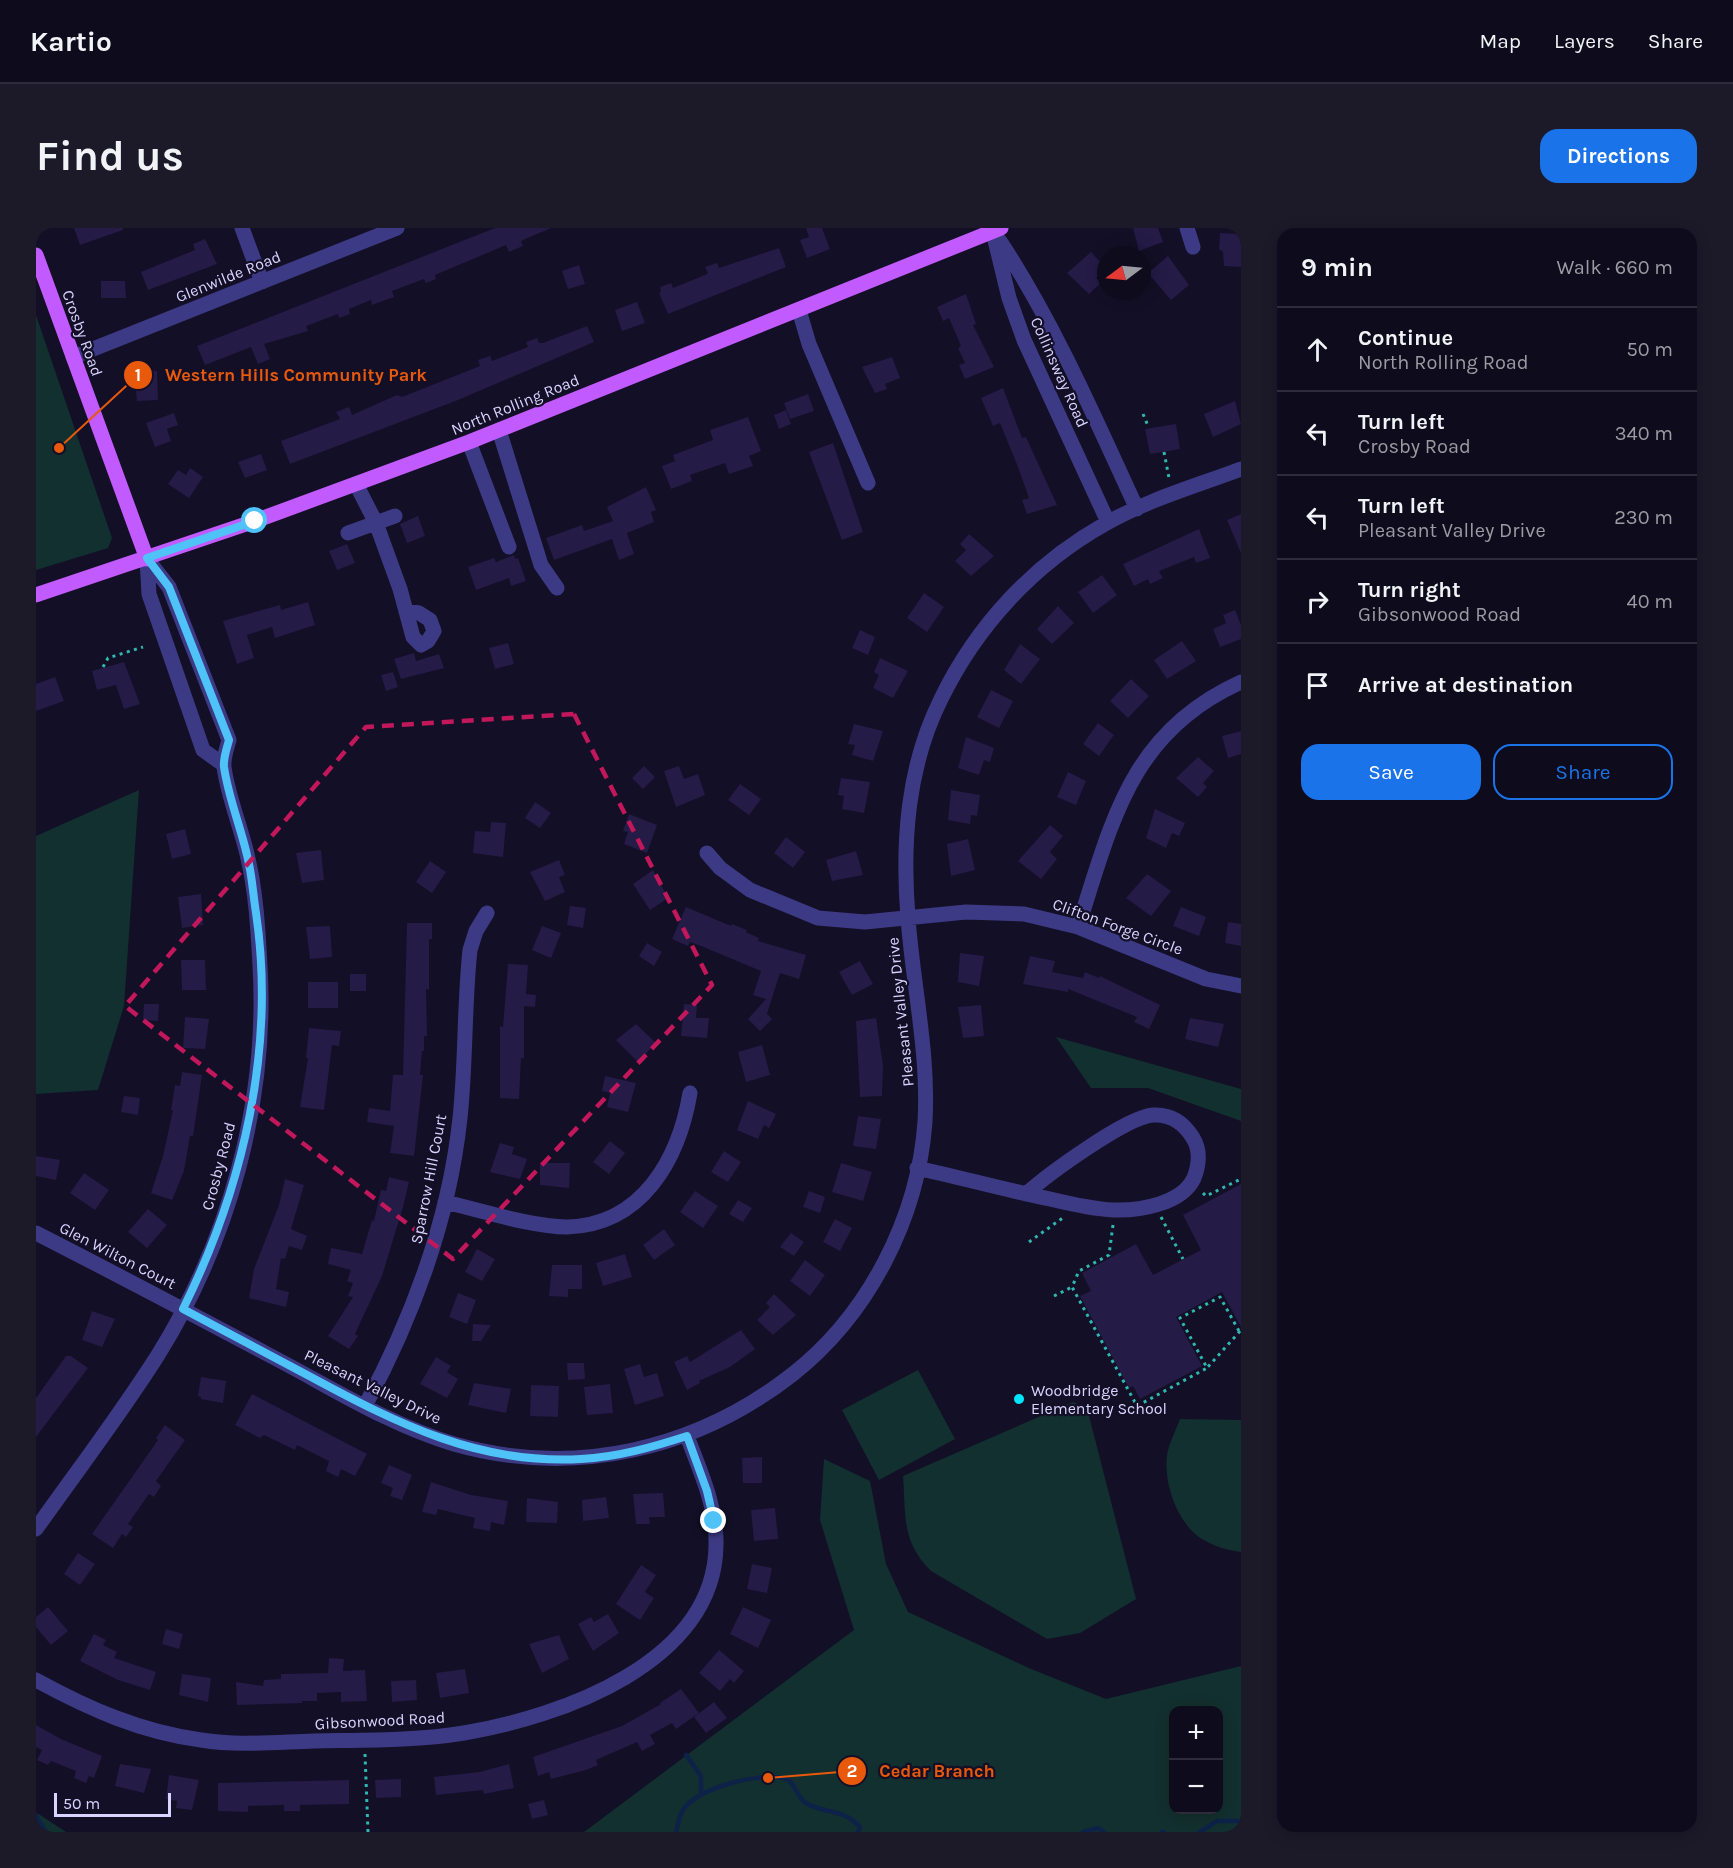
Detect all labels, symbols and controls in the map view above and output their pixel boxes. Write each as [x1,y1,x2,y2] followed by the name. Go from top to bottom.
[30,25,112,58] text: Kartio
[1479,29,1521,53] text: Map
[1554,29,1615,53] text: Layers
[1648,29,1703,53] text: Share
[1540,129,1697,183] button: Directions
[36,131,184,181] text: Find us
[1097,246,1151,300] north arrow
[173,247,284,306] street label: Glenwilde Road
[1301,252,1373,283] text: 9 min
[1557,256,1673,279] text: Walk · 660 m
[58,287,107,379] street label: Crosby Road
[1027,314,1092,430] street label: Collinsway Road
[1358,325,1453,351] text: Continue
[1301,333,1334,366] icon: ahead
[1626,338,1673,361] text: 50 m
[1358,351,1529,374] text: North Rolling Road
[123,357,439,393] callout: Western Hills Community Park
[135,364,141,386] text: 1
[165,364,427,386] text: Western Hills Community Park
[448,370,582,439] street label: North Rolling Road
[1358,409,1445,435] text: Turn left
[1301,417,1334,450] icon: left
[1615,422,1673,445] text: 340 m
[1358,435,1471,458] text: Crosby Road
[1358,493,1445,519] text: Turn left
[1301,501,1334,534] icon: left
[1614,506,1673,529] text: 230 m
[241,507,267,533] route start
[1358,519,1546,542] text: Pleasant Valley Drive
[1358,577,1461,603] text: Turn right
[1301,585,1334,618] icon: right
[1627,590,1673,613] text: 40 m
[1358,603,1521,626] text: Gibsonwood Road
[1301,669,1334,702] icon: arrive
[1358,672,1573,698] text: Arrive at destination
[1301,744,1481,800] button: Save
[1493,744,1673,800] button: Share
[1050,894,1186,959] street label: Clifton Forge Circle
[883,936,918,1088] street label: Pleasant Valley Drive
[407,1113,450,1246] street label: Sparrow Hill Court
[198,1120,239,1212] street label: Crosby Road
[56,1218,179,1293] street label: Glen Wilton Court
[301,1345,444,1428] street label: Pleasant Valley Drive
[1031,1381,1167,1418] place label: Woodbridge Elementary School
[1012,1392,1026,1406] marker: Woodbridge Elementary School
[700,1507,726,1533] route end
[1169,1706,1223,1814] map controls
[1169,1706,1223,1760] button: +
[314,1708,446,1733] street label: Gibsonwood Road
[837,1753,1007,1789] callout: Cedar Branch
[847,1760,857,1782] text: 2
[879,1760,995,1782] text: Cedar Branch
[1169,1760,1223,1814] button: −
[54,1790,171,1818] scale bar
[63,1794,100,1813] text: 50 m

